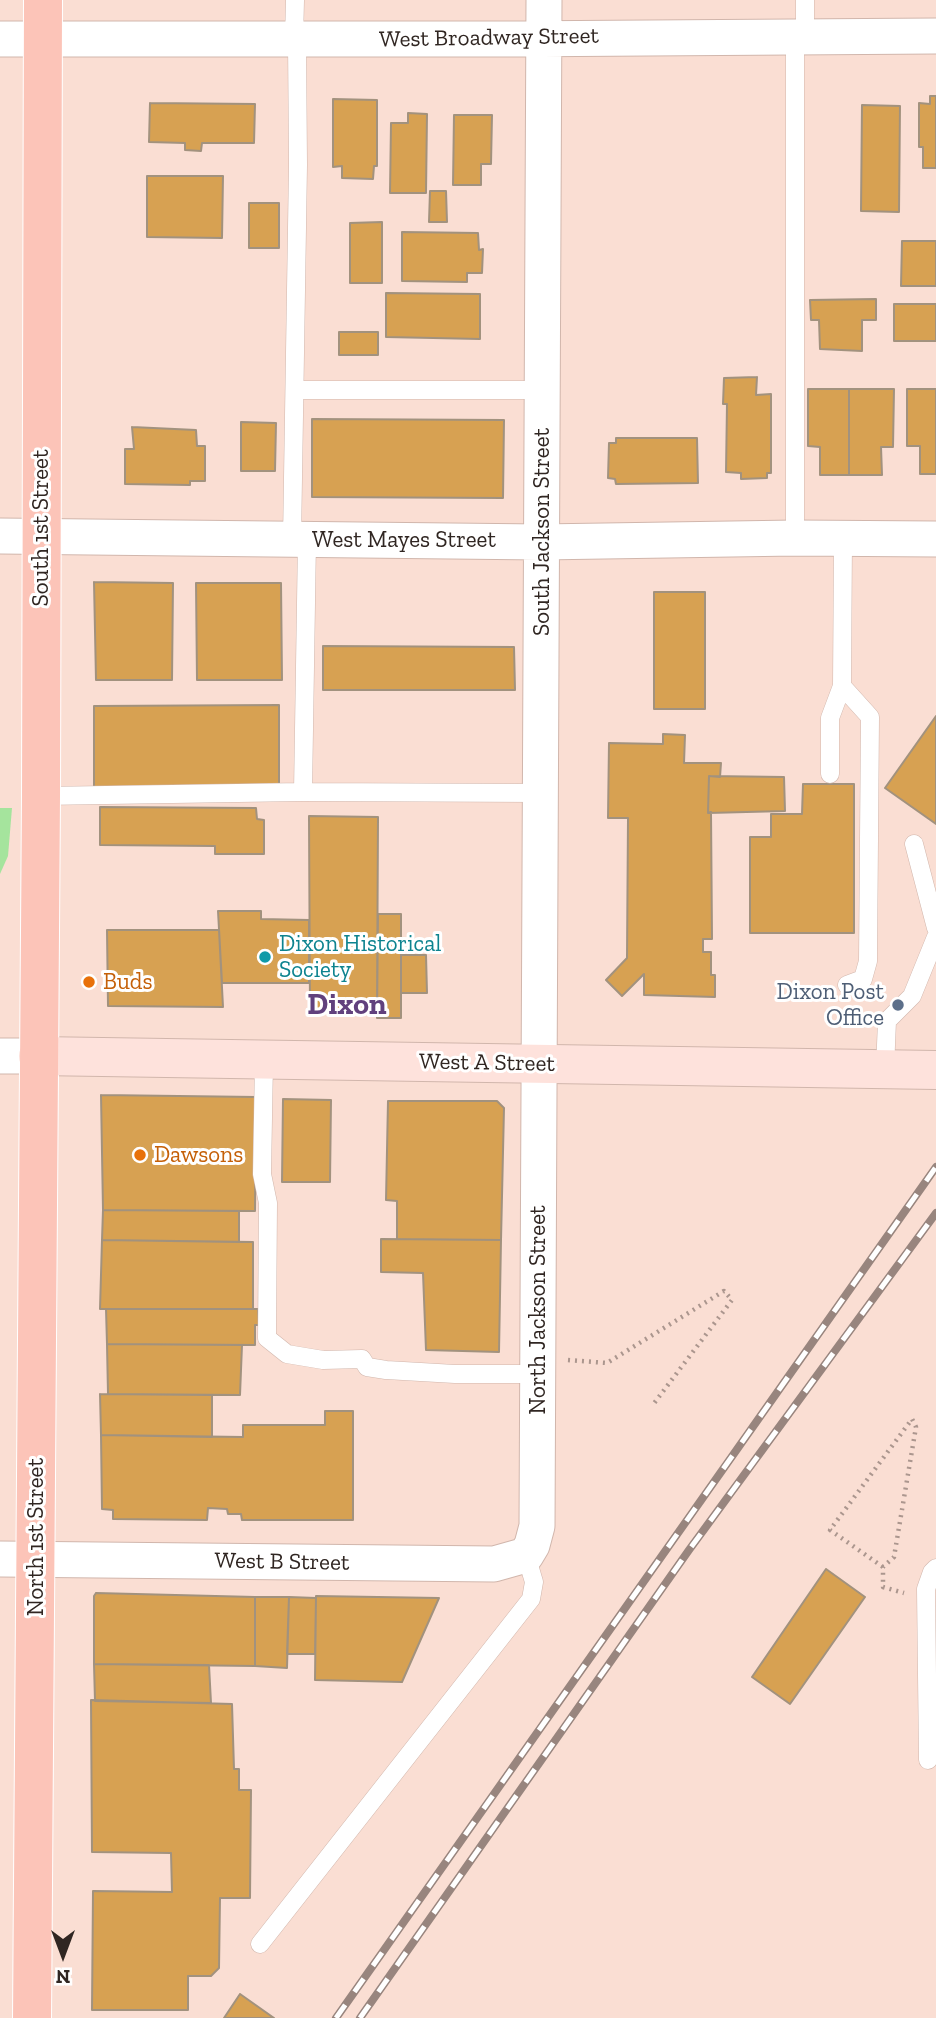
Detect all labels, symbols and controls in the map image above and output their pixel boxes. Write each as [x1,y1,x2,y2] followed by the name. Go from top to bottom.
[379,22,599,54] street label: West Broadway Street
[528,428,556,636] street label: South Jackson Street
[27,450,55,606] street label: South 1st Street
[312,526,496,554] street label: West Mayes Street
[279,930,441,984] place label: Dixon Historical Society
[257,949,273,965] marker: Dixon Historical Society
[103,968,152,996] place label: Buds
[81,974,97,990] marker: Buds
[777,978,884,1032] place label: Dixon Post Office
[307,987,387,1023] district label: Dixon
[890,997,906,1013] marker: Dixon Post Office
[419,1048,555,1078] street label: West A Street
[154,1141,243,1169] place label: Dawsons
[132,1147,148,1163] marker: Dawsons
[524,1205,552,1415] street label: North Jackson Street
[22,1458,50,1616] street label: North 1st Street
[214,1547,350,1577] street label: West B Street
[28,1920,98,1990] north arrow
[56,1965,70,1988] text: N

